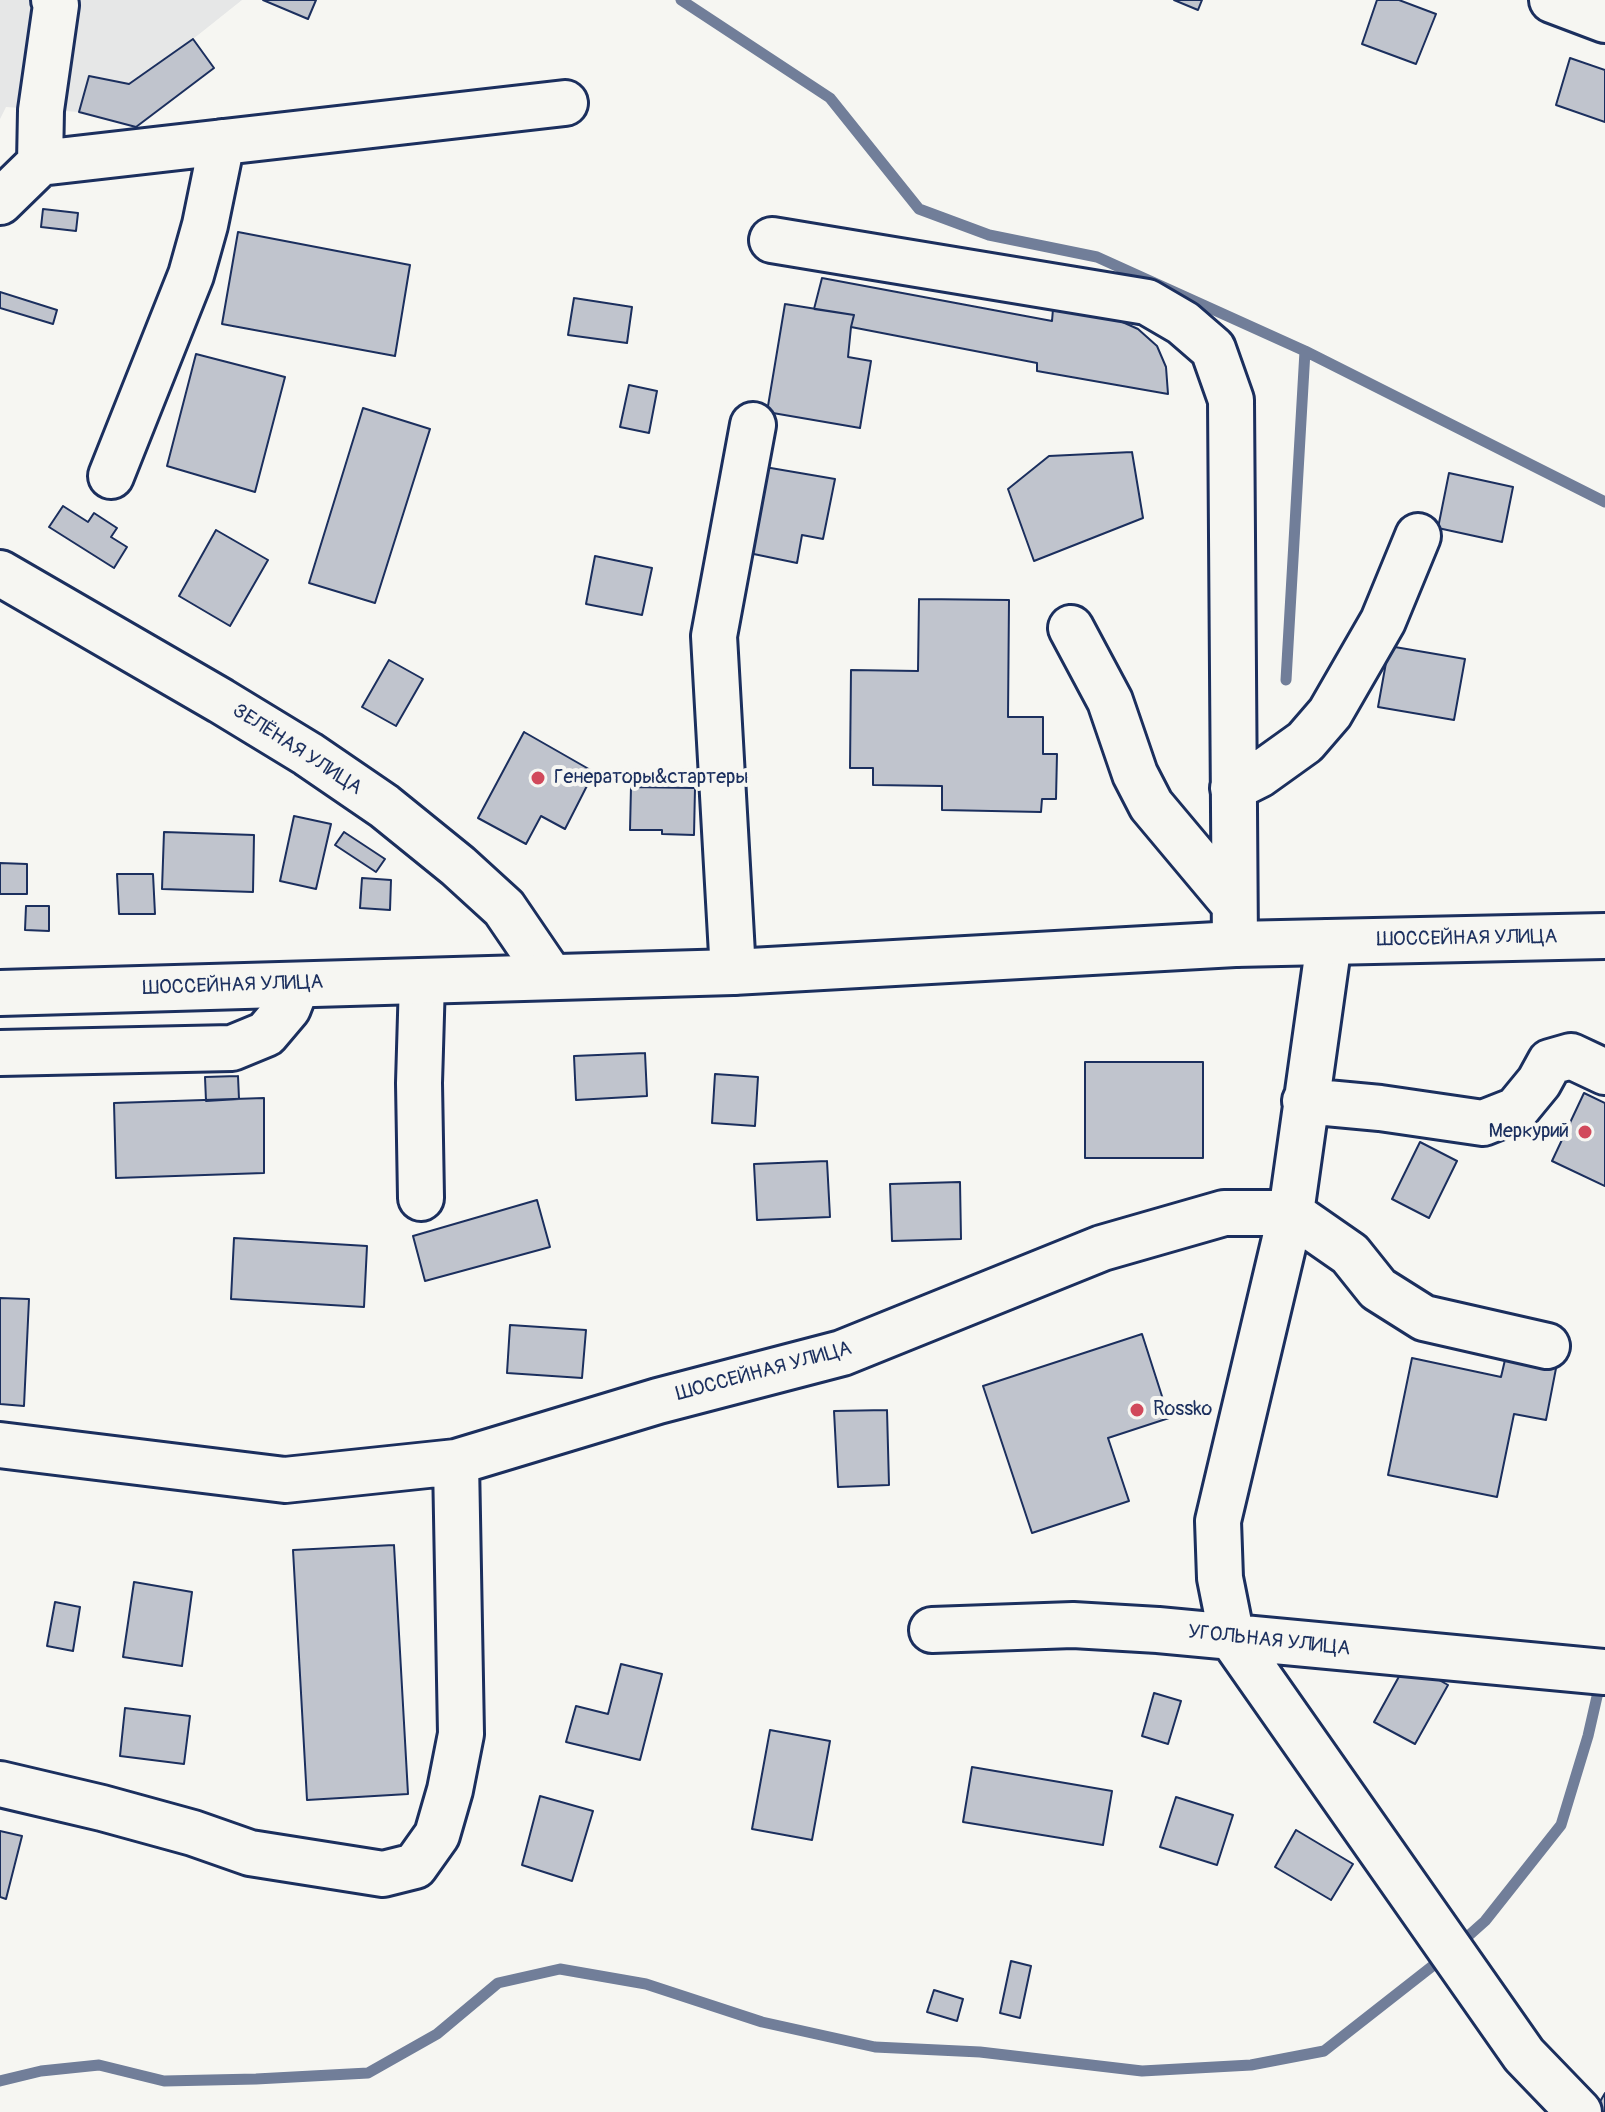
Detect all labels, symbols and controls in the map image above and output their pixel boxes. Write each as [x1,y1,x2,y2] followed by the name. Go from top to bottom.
[228,699,366,801] street label: ЗЕЛЁНАЯ УЛИЦА
[554,766,748,790] place label: Генераторы&стартеры
[529,769,547,787] marker: Генераторы&стартеры
[1376,925,1558,953] street label: ШОССЕЙНАЯ УЛИЦА
[142,971,324,1001] street label: ШОССЕЙНАЯ УЛИЦА
[1489,1120,1569,1144] place label: Меркурий
[1576,1123,1594,1141] marker: Меркурий
[674,1337,854,1407] street label: ШОССЕЙНАЯ УЛИЦА
[1153,1398,1212,1422] place label: Rossko
[1128,1401,1146,1419] marker: Rossko
[1187,1621,1351,1661] street label: УГОЛЬНАЯ УЛИЦА

